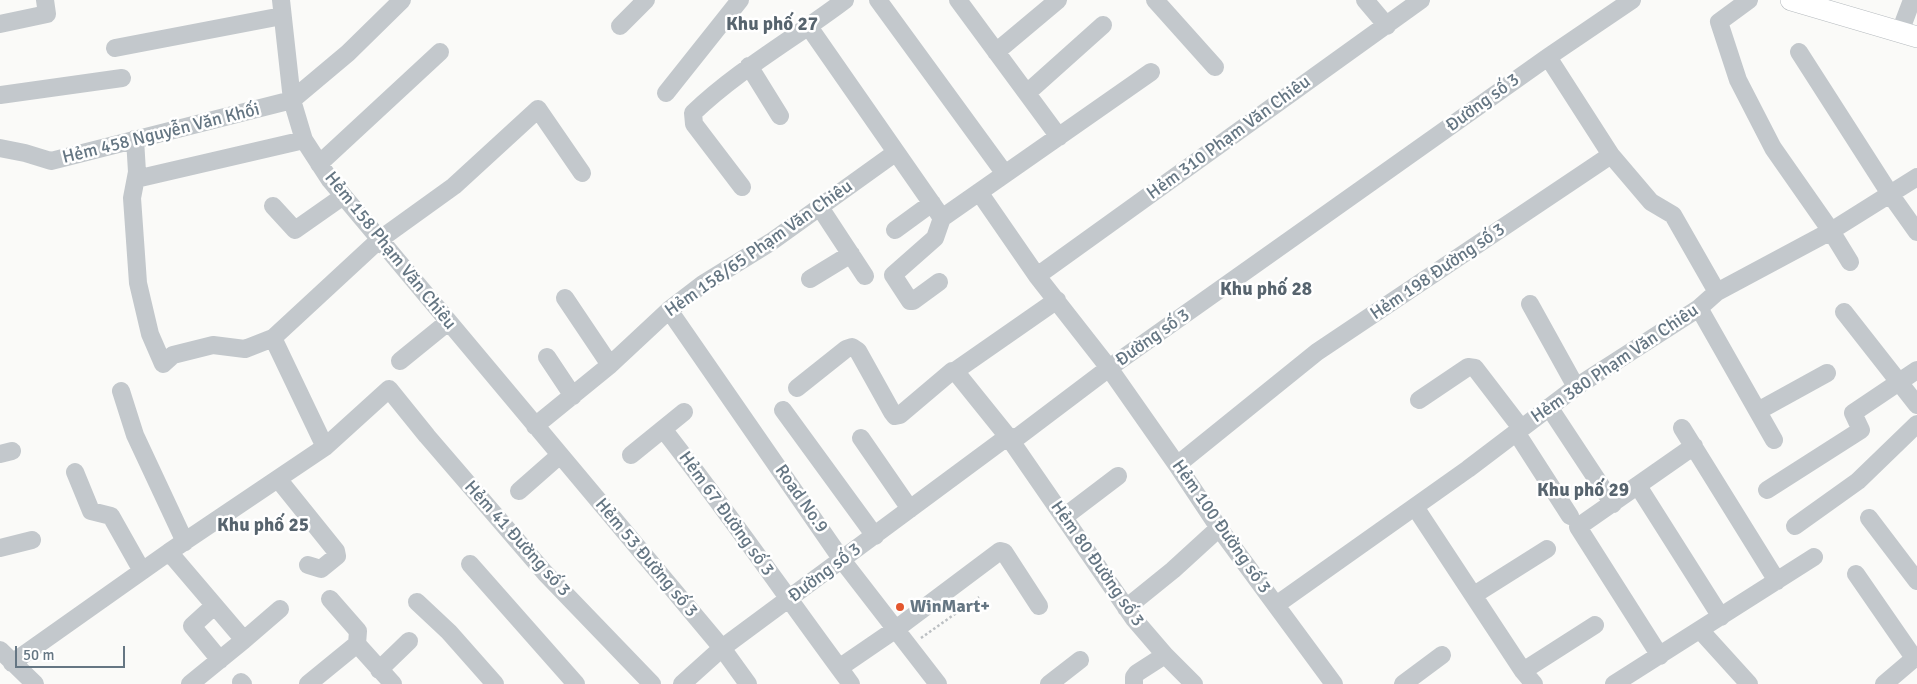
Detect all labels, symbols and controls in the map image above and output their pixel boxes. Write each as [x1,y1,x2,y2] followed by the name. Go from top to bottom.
[726,14,818,36] district label: Khu phố 27
[1442,69,1524,137] street label: Đường số 3
[1143,71,1315,205] street label: Hẻm 310 Phạm Văn Chiêu
[60,99,262,169] street label: Hẻm 458 Nguyễn Văn Khối
[320,168,460,334] street label: Hẻm 158 Phạm Văn Chiêu
[661,176,857,322] street label: Hẻm 158/65 Phạm Văn Chiêu
[1366,219,1510,325] street label: Hẻm 198 Đường số 3
[1220,279,1312,301] district label: Khu phố 28
[1527,300,1703,428] street label: Hẻm 380 Phạm Văn Chiêu
[1112,305,1194,371] street label: Đường số 3
[674,448,778,580] street label: Hẻm 67 Đường số 3
[1167,456,1275,598] street label: Hẻm 100 Đường số 3
[770,461,832,537] street label: Road No.9
[459,477,575,601] street label: Hẻm 41 Đường số 3
[1537,480,1629,502] district label: Khu phố 29
[590,494,702,622] street label: Hẻm 53 Đường số 3
[1046,497,1148,631] street label: Hẻm 80 Đường số 3
[217,515,309,537] district label: Khu phố 25
[784,539,866,607] street label: Đường số 3
[910,596,990,618] place label: WinMart+
[894,601,906,613] marker: WinMart+
[18,636,128,668] scale bar
[23,646,54,664] text: 50 m

